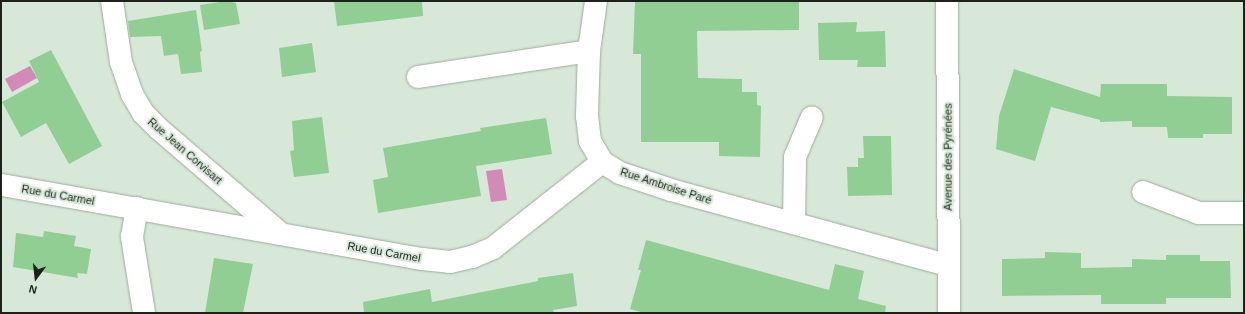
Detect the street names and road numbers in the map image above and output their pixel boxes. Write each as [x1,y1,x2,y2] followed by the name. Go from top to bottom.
[941,103,955,211] street label: Avenue des Pyrénées
[145,115,225,187] street label: Rue Jean Corvisart
[618,165,714,207] street label: Rue Ambroise Paré
[20,182,96,208] street label: Rue du Carmel
[346,239,422,265] street label: Rue du Carmel

